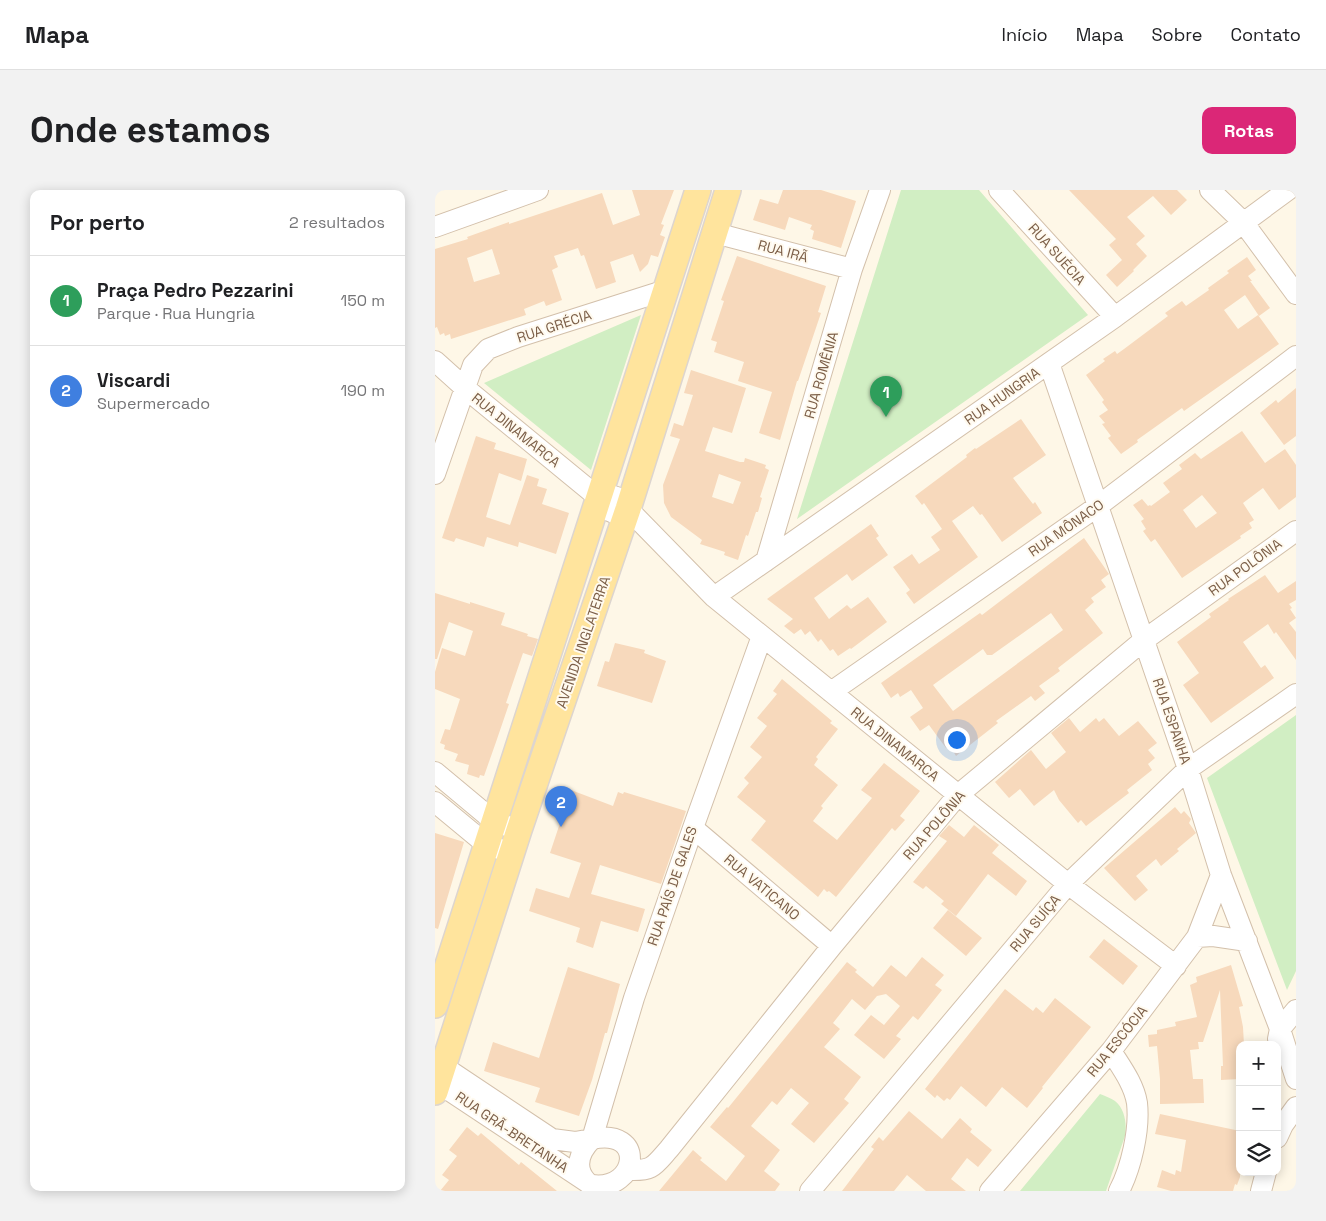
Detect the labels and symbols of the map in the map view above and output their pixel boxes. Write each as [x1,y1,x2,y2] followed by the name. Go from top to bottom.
[1024,219,1090,289] street label: RUA SUÉCIA
[756,236,810,266] street label: RUA IRÃ
[514,305,594,347] street label: RUA GRÉCIA
[800,329,842,421] street label: RUA ROMÊNIA
[961,363,1043,429] street label: RUA HUNGRIA
[870,376,902,417] pin: 1
[468,389,564,471] street label: RUA DINAMARCA
[1025,495,1107,561] street label: RUA MÔNACO
[1205,534,1285,600] street label: RUA POLÔNIA
[552,573,614,710] street label: AVENIDA INGLATERRA
[1149,675,1195,767] street label: RUA ESPANHA
[847,703,943,785] street label: RUA DINAMARCA
[944,727,970,753] your location
[545,786,577,827] pin: 2
[899,786,969,863] street label: RUA POLÔNIA
[643,824,701,948] street label: RUA PAÍS DE GALES
[720,850,804,924] street label: RUA VATICANO
[1006,891,1064,955] street label: RUA SUÍÇA
[1083,1002,1151,1080] street label: RUA ESCÓCIA
[452,1087,572,1177] street label: RUA GRÃ-BRETANHA

